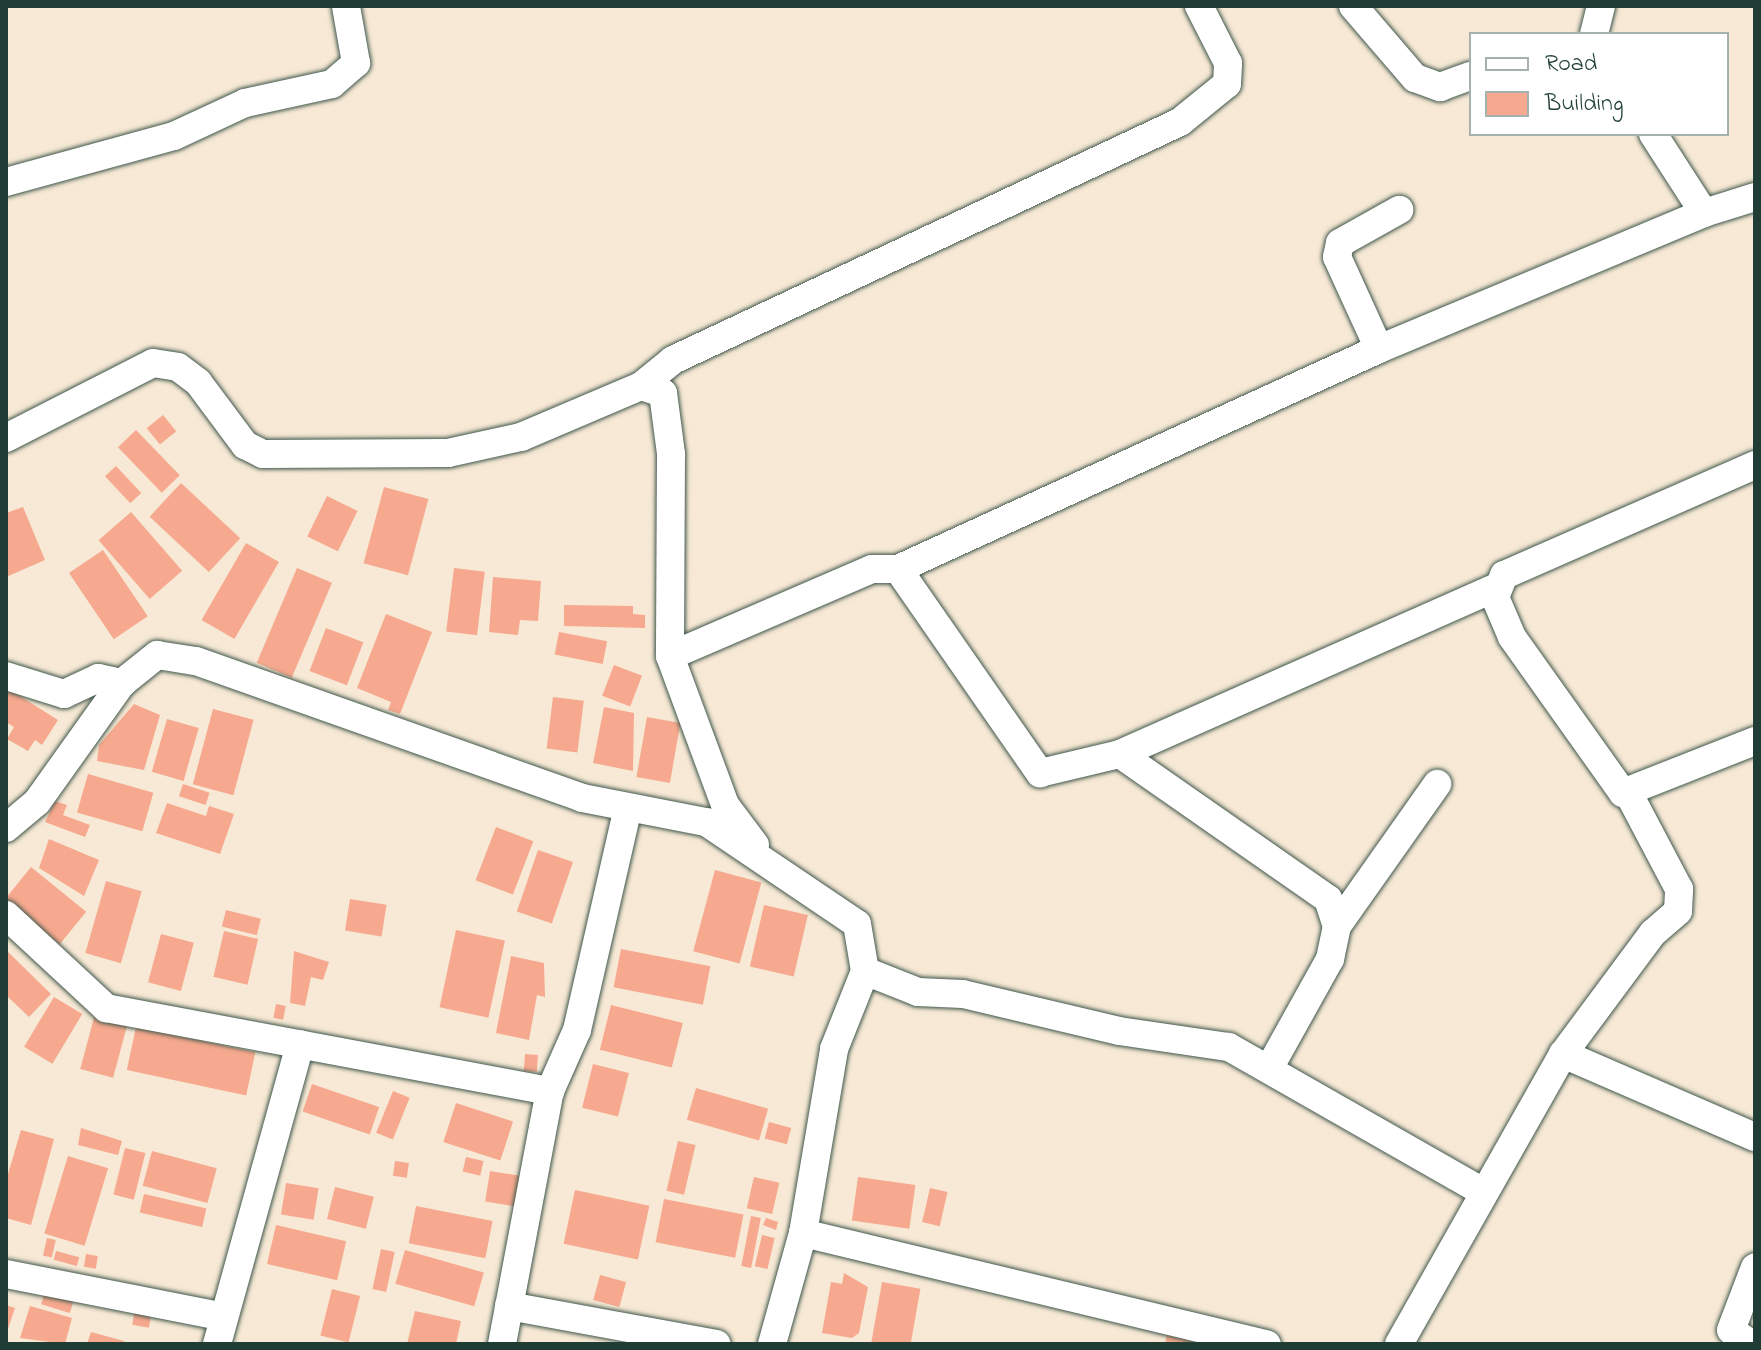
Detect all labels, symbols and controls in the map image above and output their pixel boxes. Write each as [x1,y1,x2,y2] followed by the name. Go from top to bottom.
[1469,32,1729,136] legend
[1545,47,1597,82] text: Road
[1545,87,1624,122] text: Building

